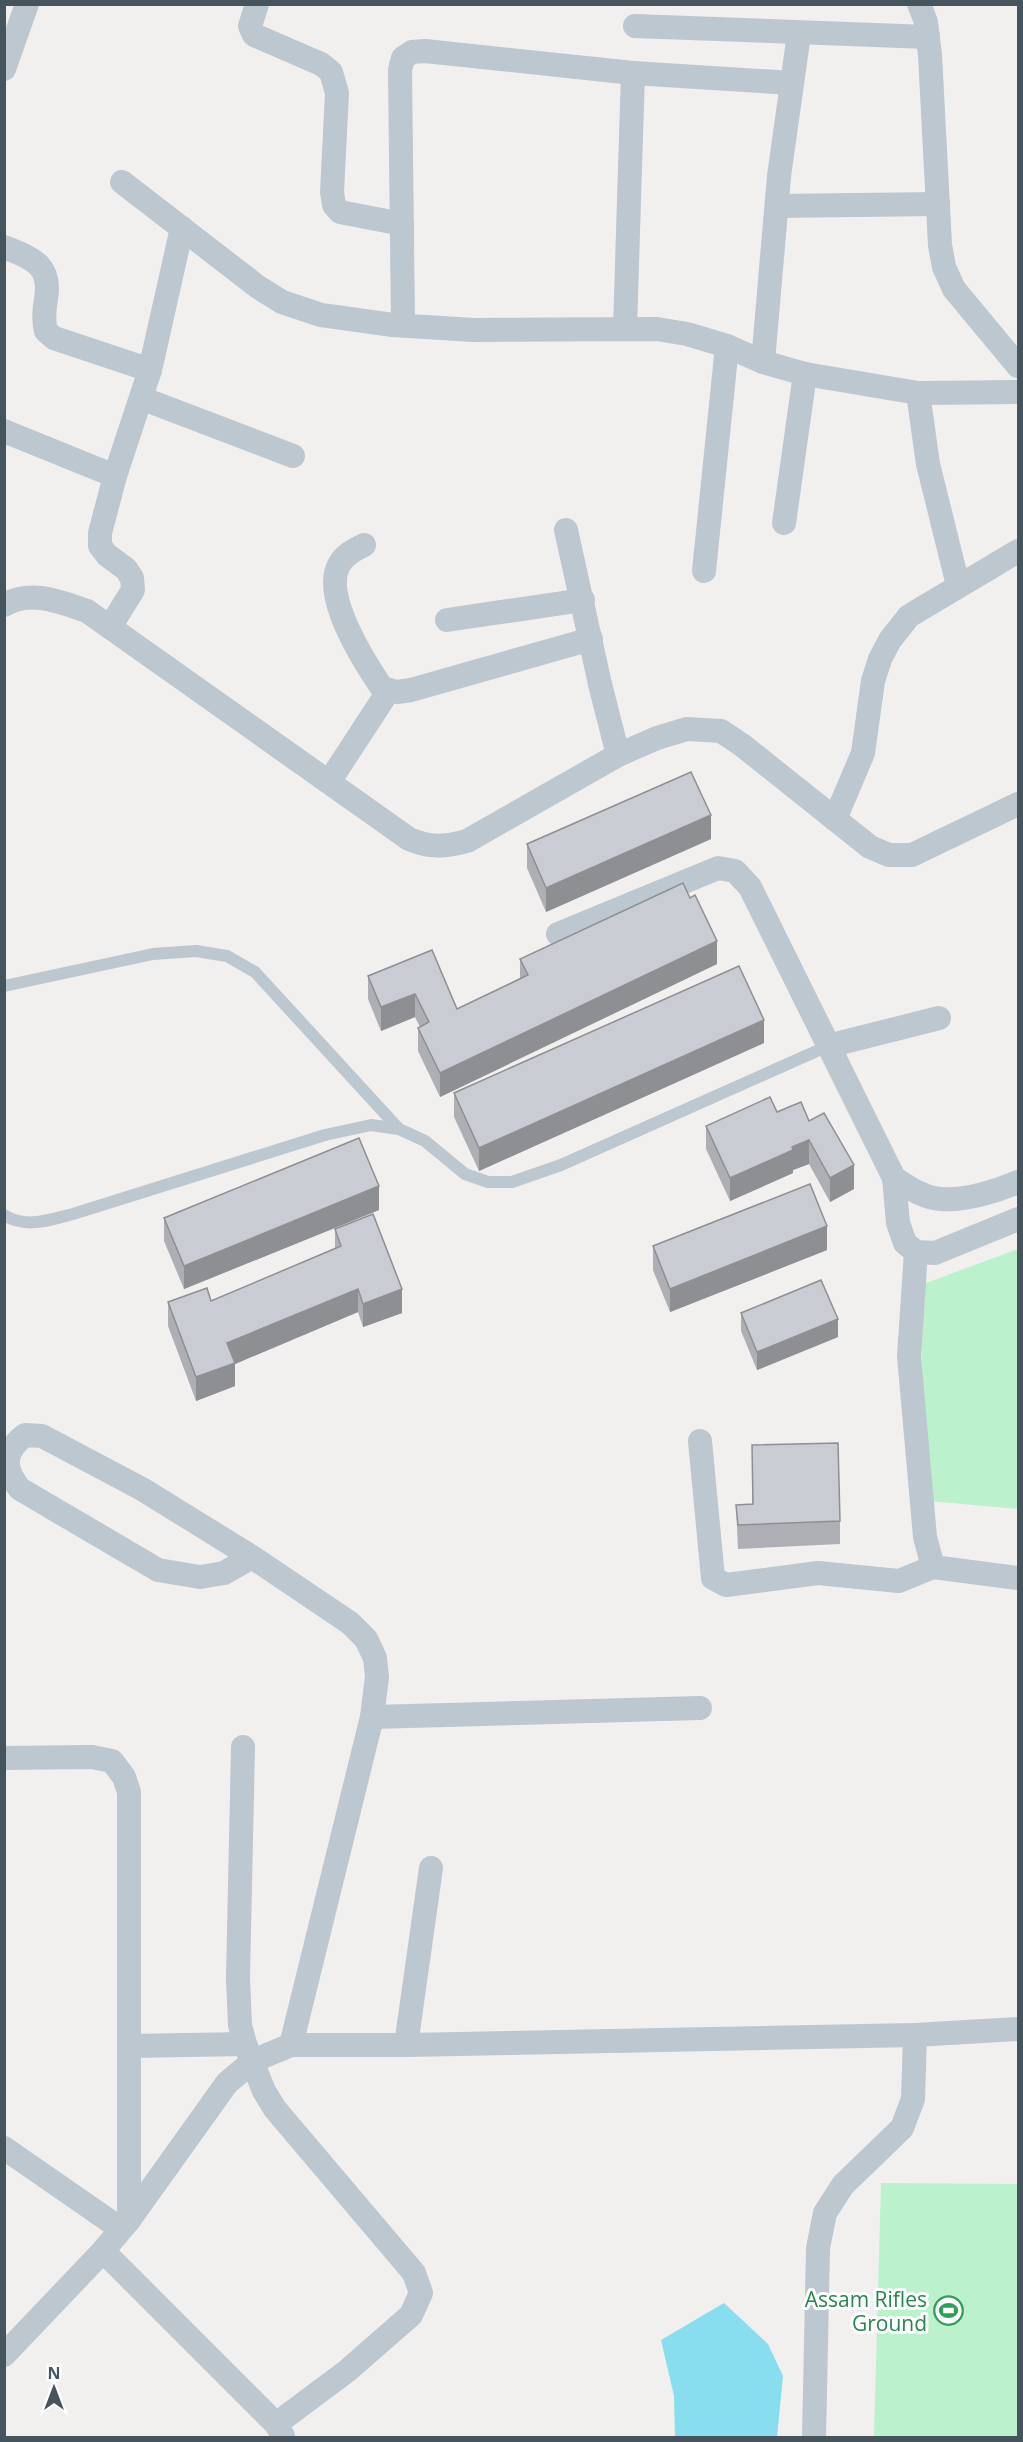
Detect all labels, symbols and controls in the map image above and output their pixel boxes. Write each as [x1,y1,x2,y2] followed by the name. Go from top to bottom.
[805,2285,927,2337] place label: Assam Rifles Ground
[932,2295,964,2327] sports icon: Assam Rifles Ground
[24,2358,84,2418] north arrow
[47,2362,61,2384] text: N

